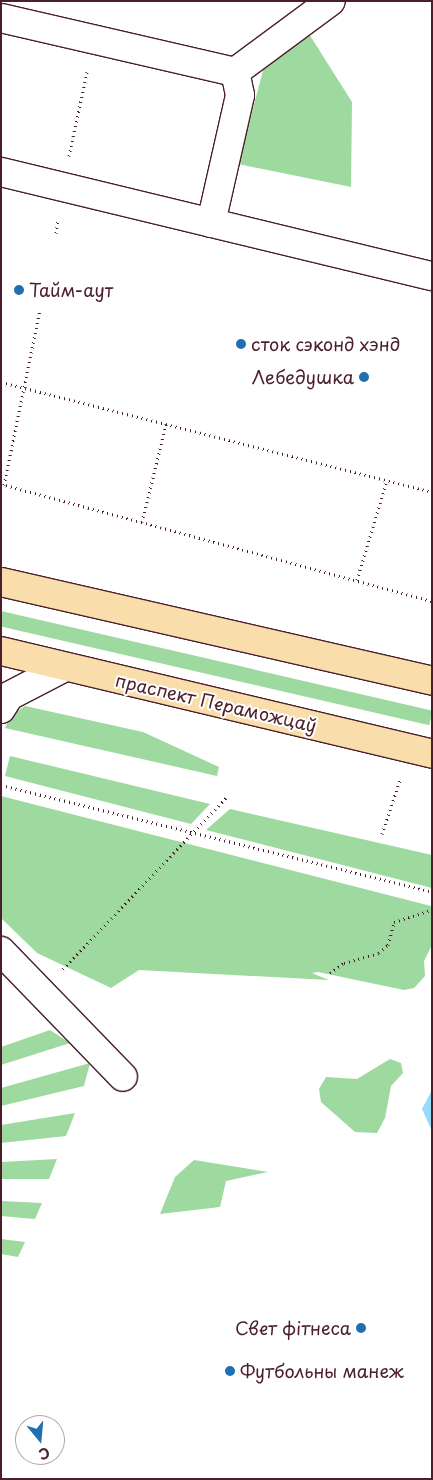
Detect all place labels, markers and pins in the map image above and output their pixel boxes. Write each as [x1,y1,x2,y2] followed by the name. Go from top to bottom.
[29,279,113,301] place label: Тайм-аут
[13,284,25,296] marker: Тайм-аут
[251,333,401,355] place label: сток сэконд хэнд
[235,338,247,350] marker: сток сэконд хэнд
[252,366,354,388] place label: Лебедушка
[358,371,370,383] marker: Лебедушка
[234,1317,351,1339] place label: Свет фітнеса
[355,1322,367,1334] marker: Свет фітнеса
[240,1360,405,1382] place label: Футбольны манеж
[224,1365,236,1377] marker: Футбольны манеж

